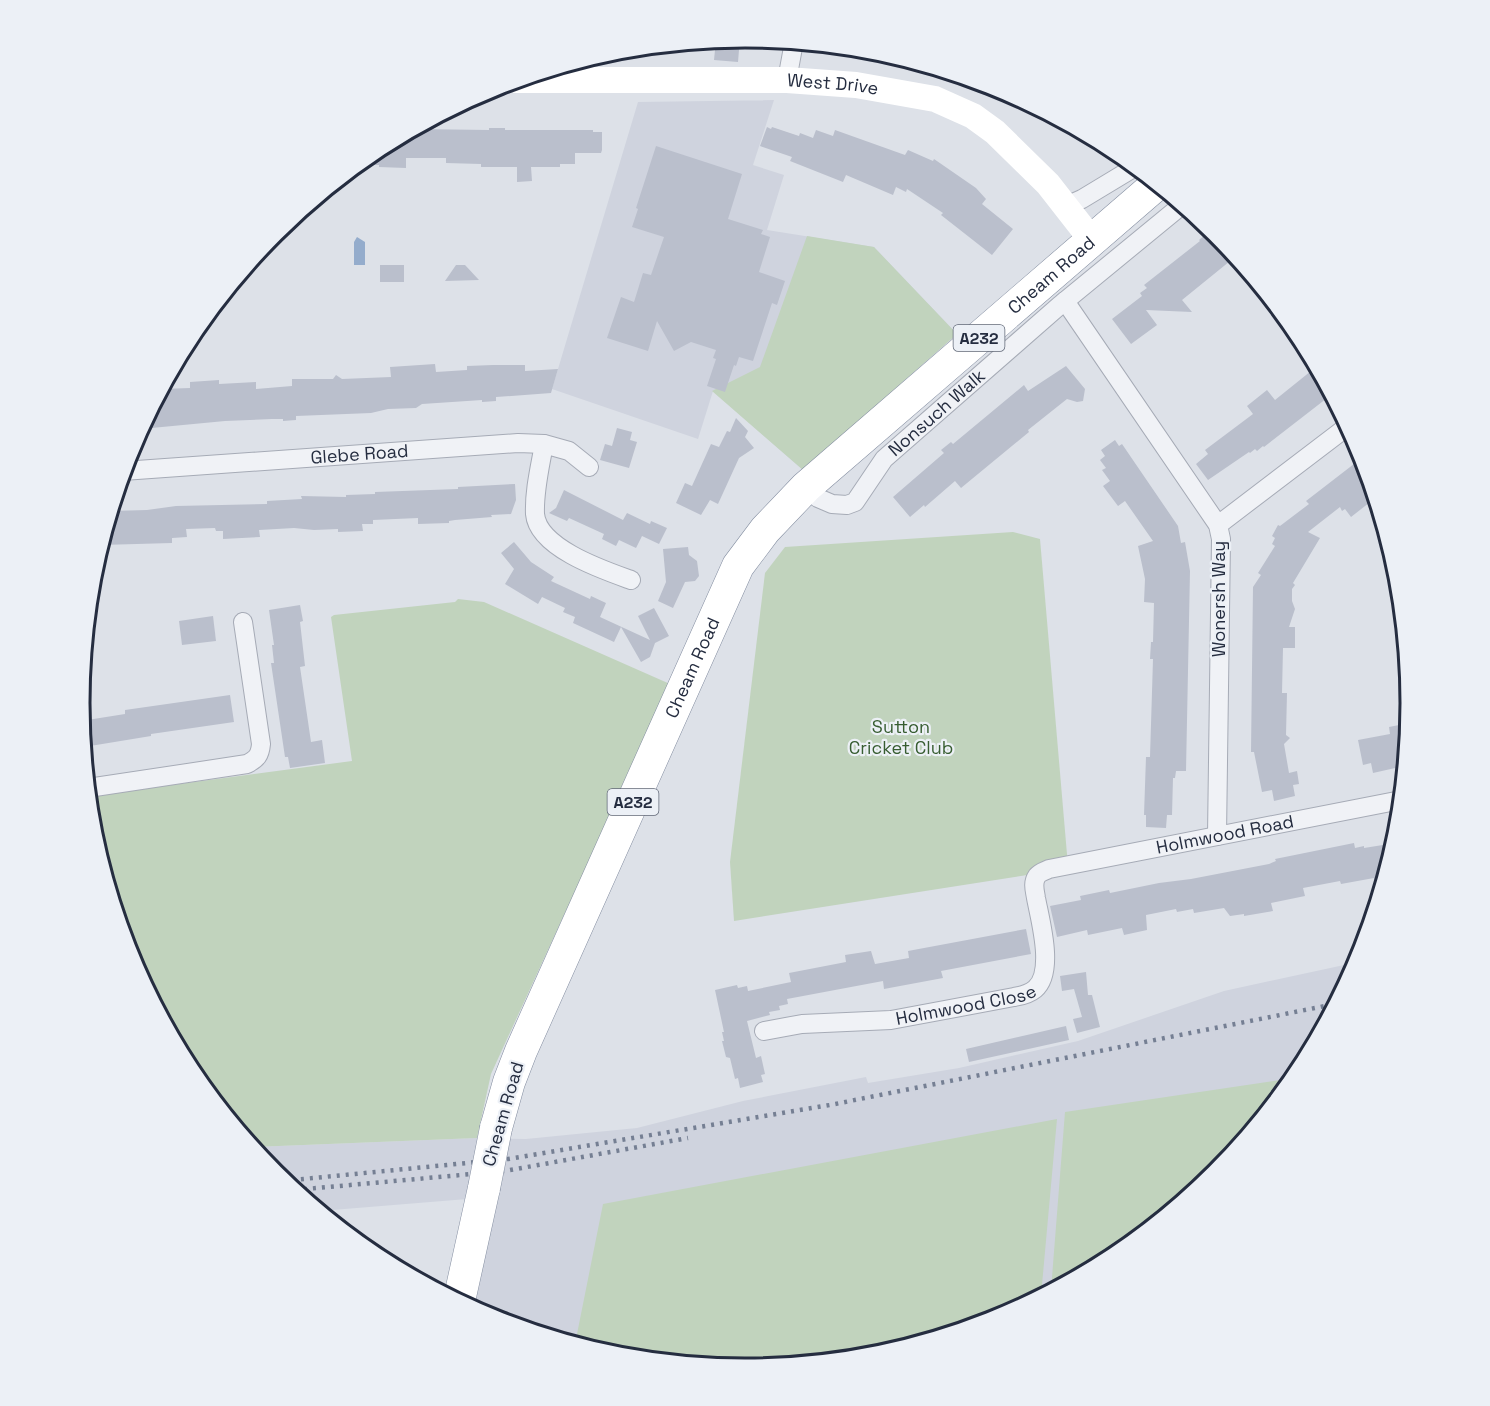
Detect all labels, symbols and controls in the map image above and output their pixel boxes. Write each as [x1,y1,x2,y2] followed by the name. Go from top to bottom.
[786,68,880,100] street label: West Drive
[1003,231,1099,319] street label: Cheam Road
[954,325,1004,351] road number: A232
[883,364,990,461] street label: Nonsuch Walk
[310,439,409,469] street label: Glebe Road
[1207,541,1230,657] street label: Wonersh Way
[660,614,725,721] street label: Cheam Road
[849,715,953,759] park label: Sutton Cricket Club
[608,789,658,815] road number: A232
[1154,809,1296,859] street label: Holmwood Road
[894,979,1040,1030] street label: Holmwood Close
[477,1059,528,1169] street label: Cheam Road

